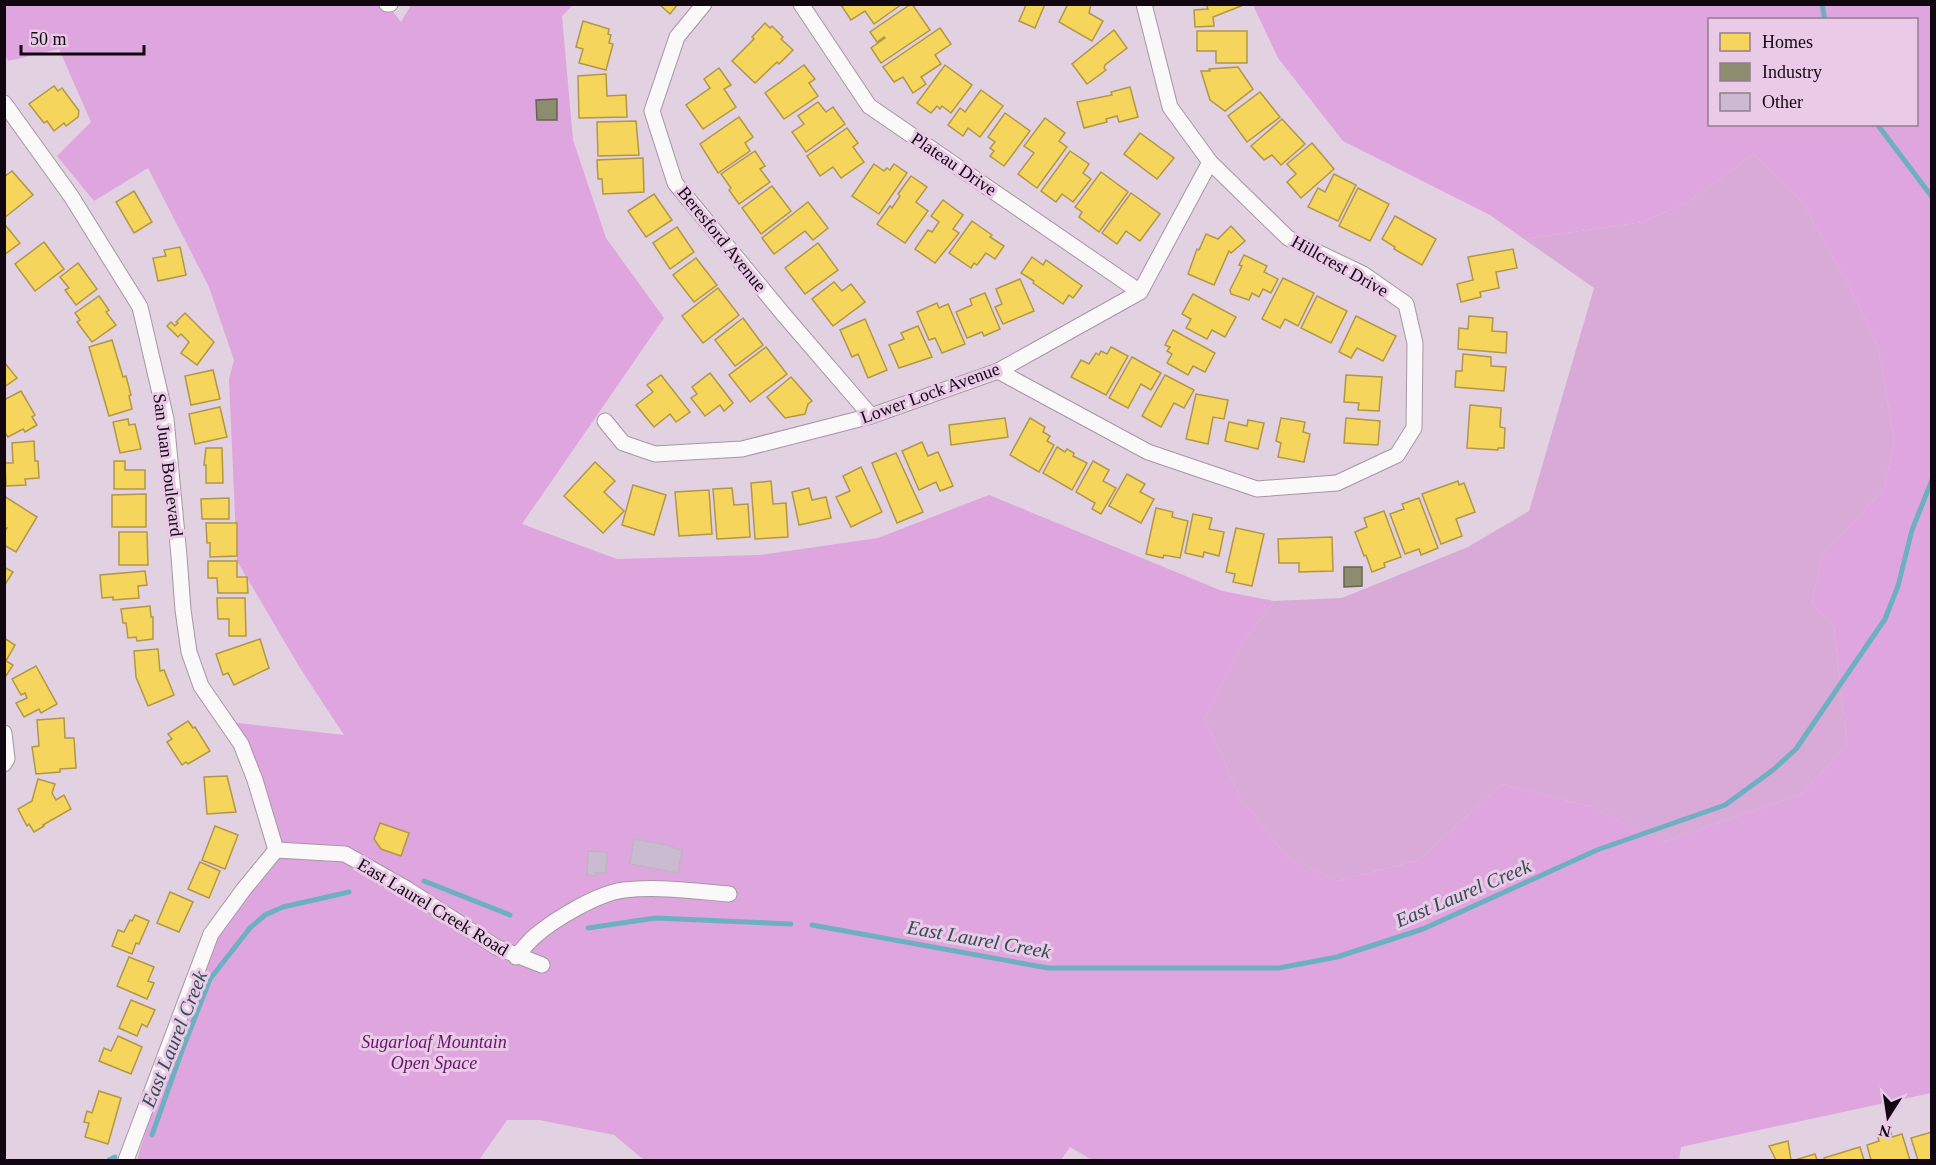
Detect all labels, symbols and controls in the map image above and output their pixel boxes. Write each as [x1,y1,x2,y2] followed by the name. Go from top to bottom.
[21,18,144,56] scale bar
[1708,18,1918,126] legend
[30,29,67,49] text: 50 m
[1762,32,1813,52] text: Homes
[1762,62,1822,82] text: Industry
[1762,92,1803,112] text: Other
[908,128,1000,200] street label: Plateau Drive
[674,183,770,295] street label: Beresford Avenue
[1288,231,1392,301] street label: Hillcrest Drive
[858,359,1002,427] street label: Lower Lock Avenue
[149,392,187,538] street label: San Juan Boulevard
[354,854,512,960] street label: East Laurel Creek Road
[1391,854,1535,932] water label: East Laurel Creek
[905,915,1053,963] water label: East Laurel Creek
[136,967,212,1111] water label: East Laurel Creek
[361,1032,507,1073] park label: Sugarloaf Mountain Open Space
[1858,1087,1918,1147] north arrow
[1877,1122,1892,1141] text: N

